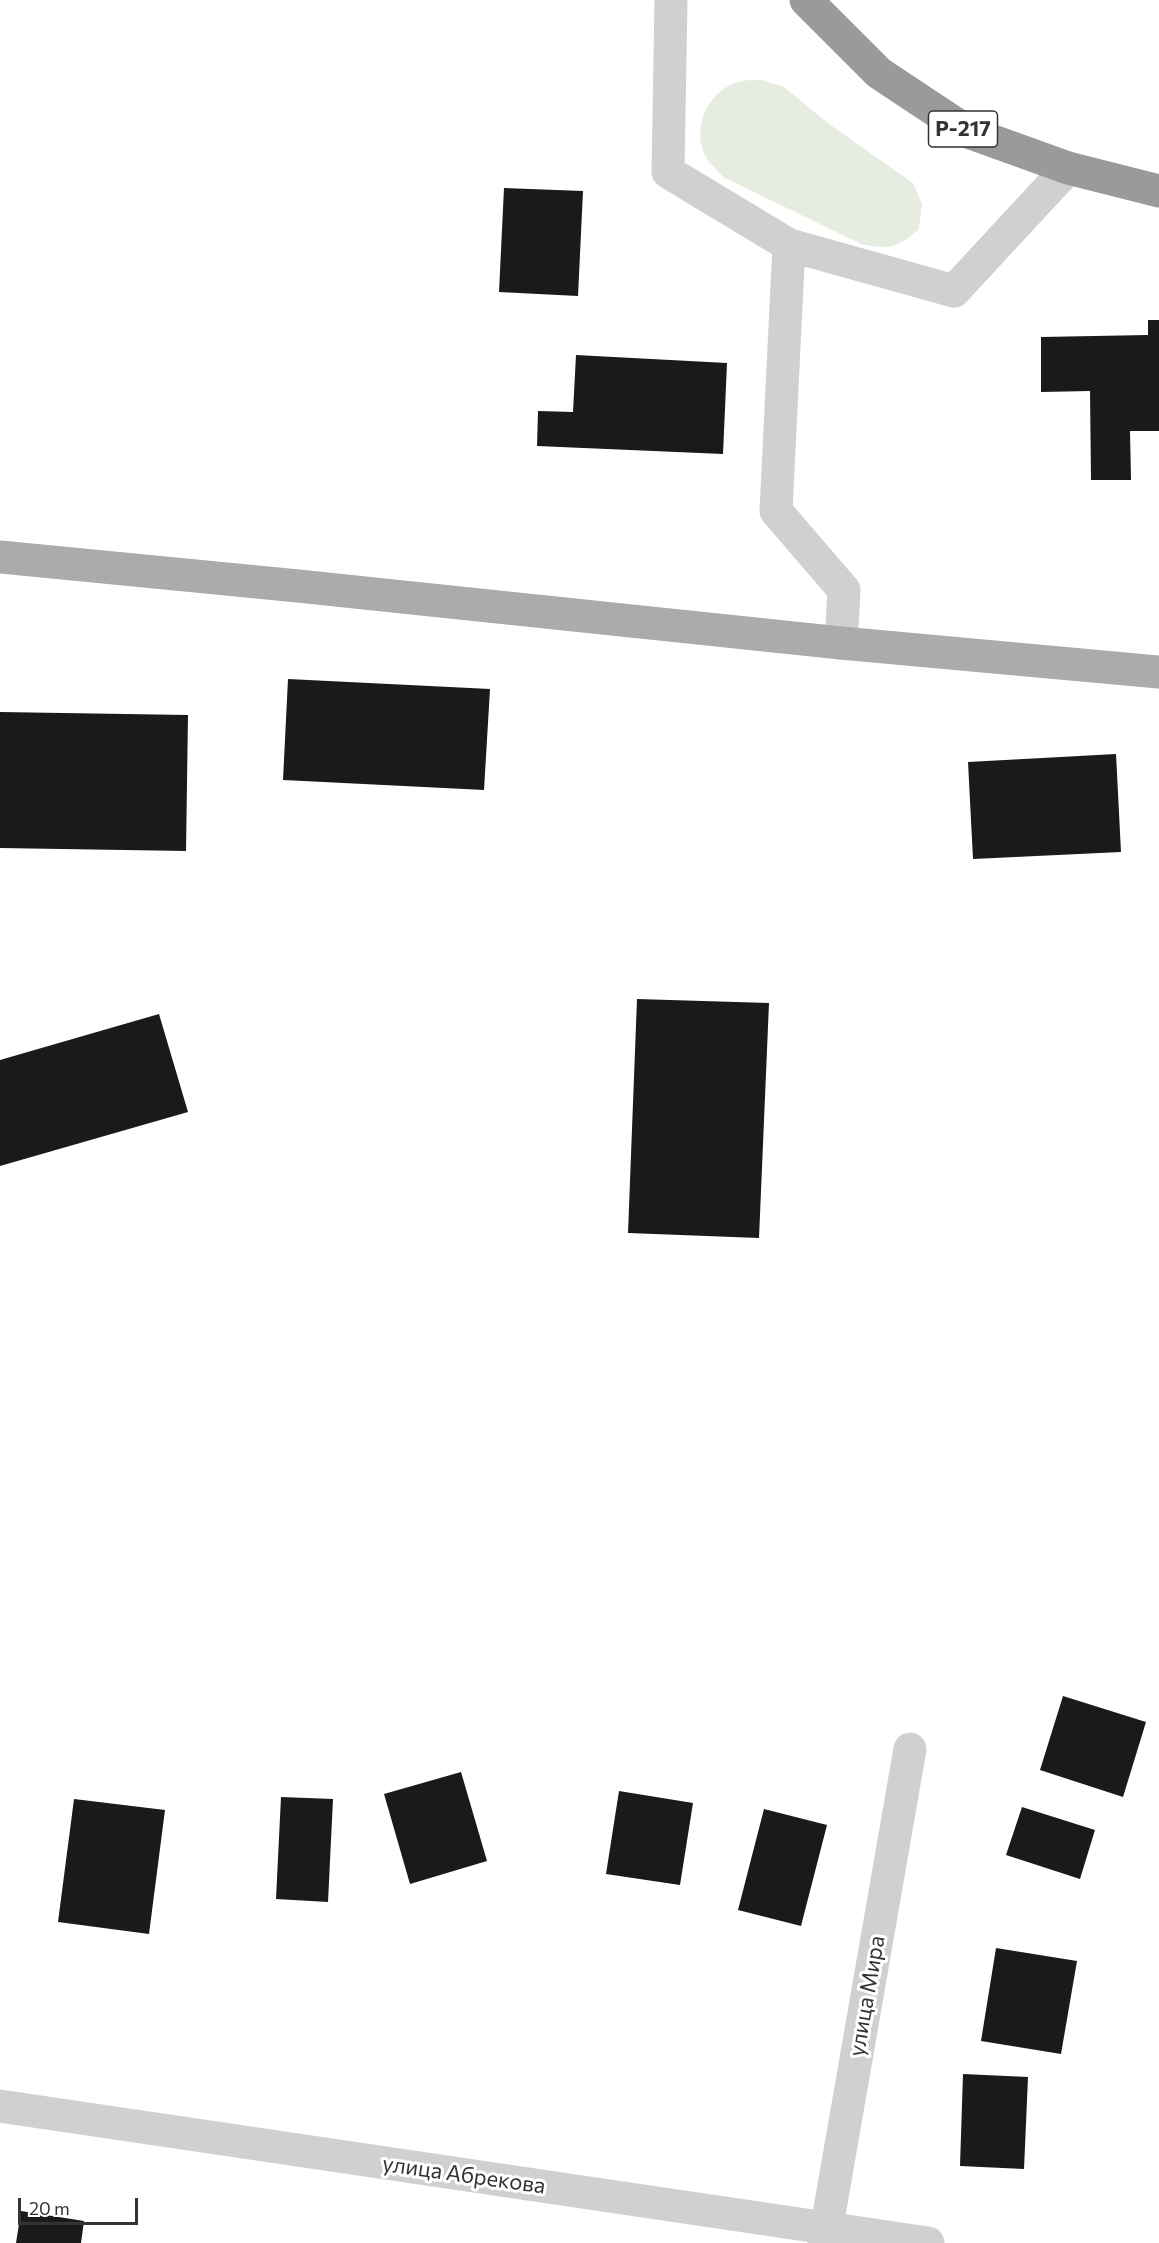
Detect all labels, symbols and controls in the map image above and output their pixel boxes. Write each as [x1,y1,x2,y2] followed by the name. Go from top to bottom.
[928,111,998,147] road number: Р-217
[843,1933,891,2059] street label: улица Мира
[381,2150,547,2200] street label: улица Абрекова
[21,2186,141,2224] scale bar
[29,2197,70,2219] text: 20 m

